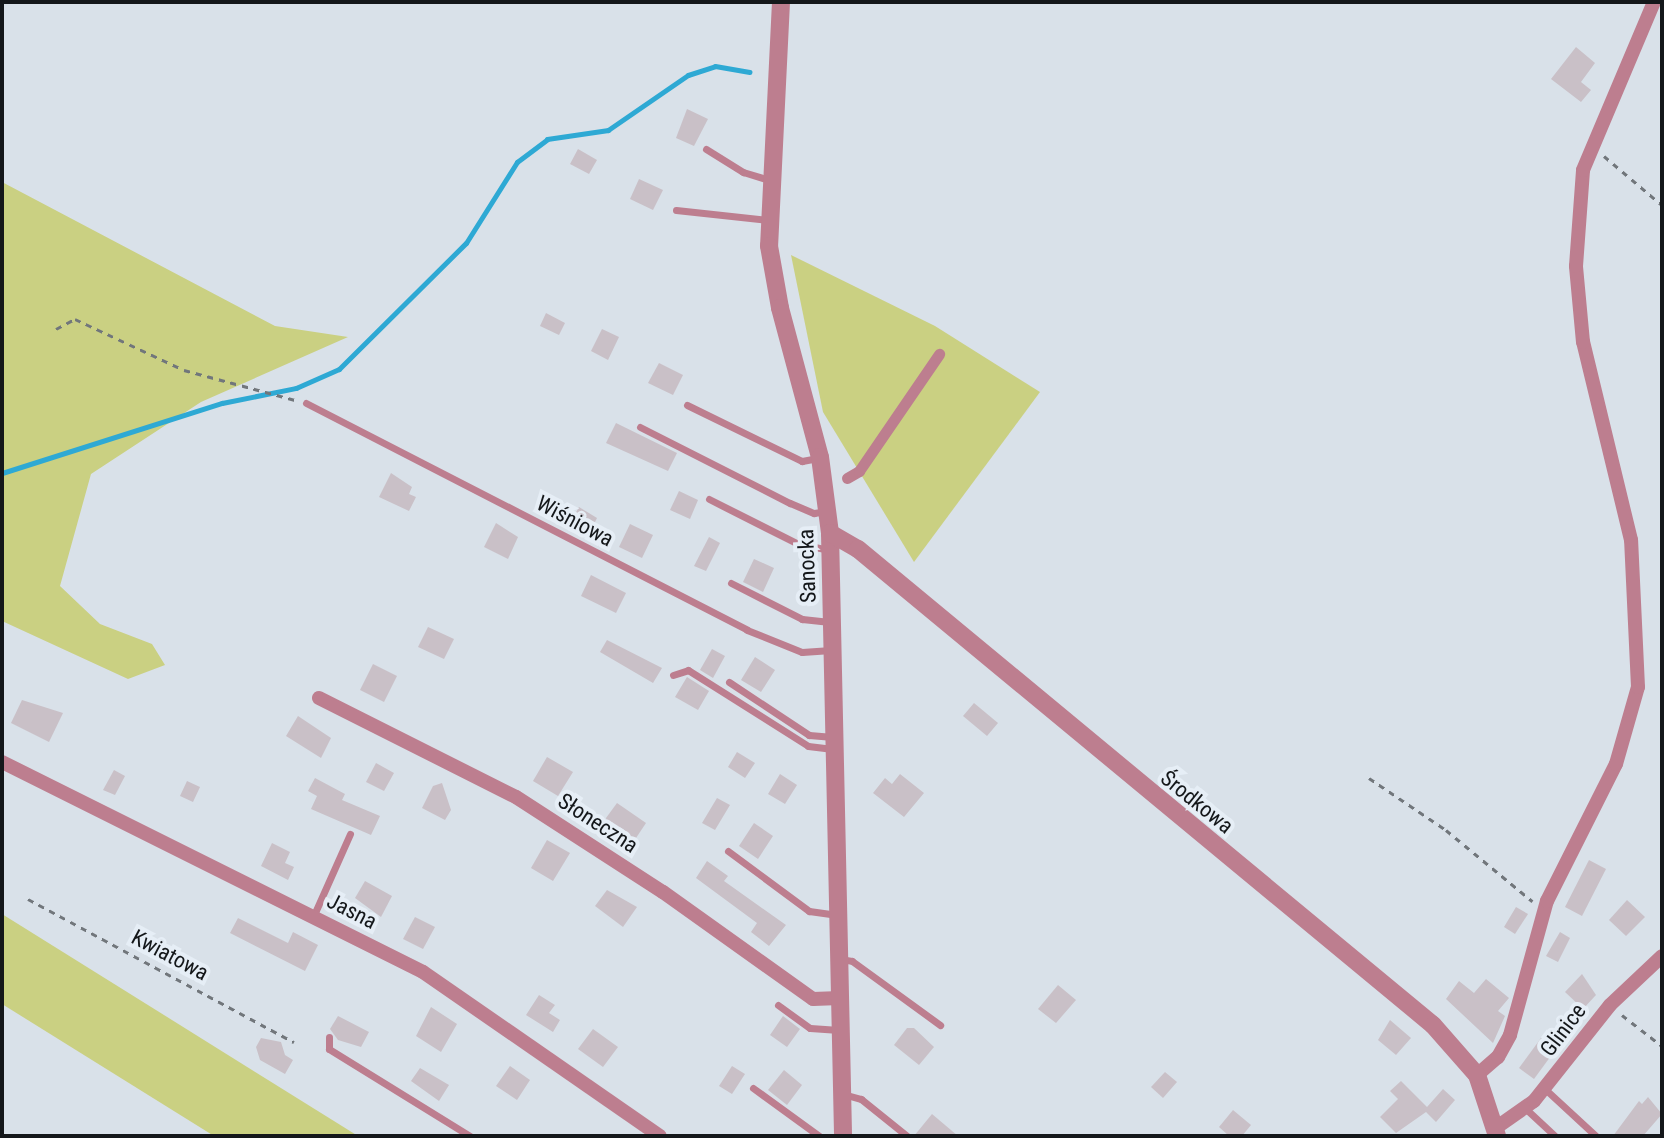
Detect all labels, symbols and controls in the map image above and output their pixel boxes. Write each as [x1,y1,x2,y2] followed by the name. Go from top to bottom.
[532,490,618,552] street label: Wiśniowa
[793,528,821,604] street label: Sanocka
[1155,765,1239,839] street label: Środkowa
[553,787,643,859] street label: Słoneczna
[323,887,381,935] street label: Jasna
[127,924,213,986] street label: Kwiatowa
[1535,998,1591,1062] street label: Glinice

